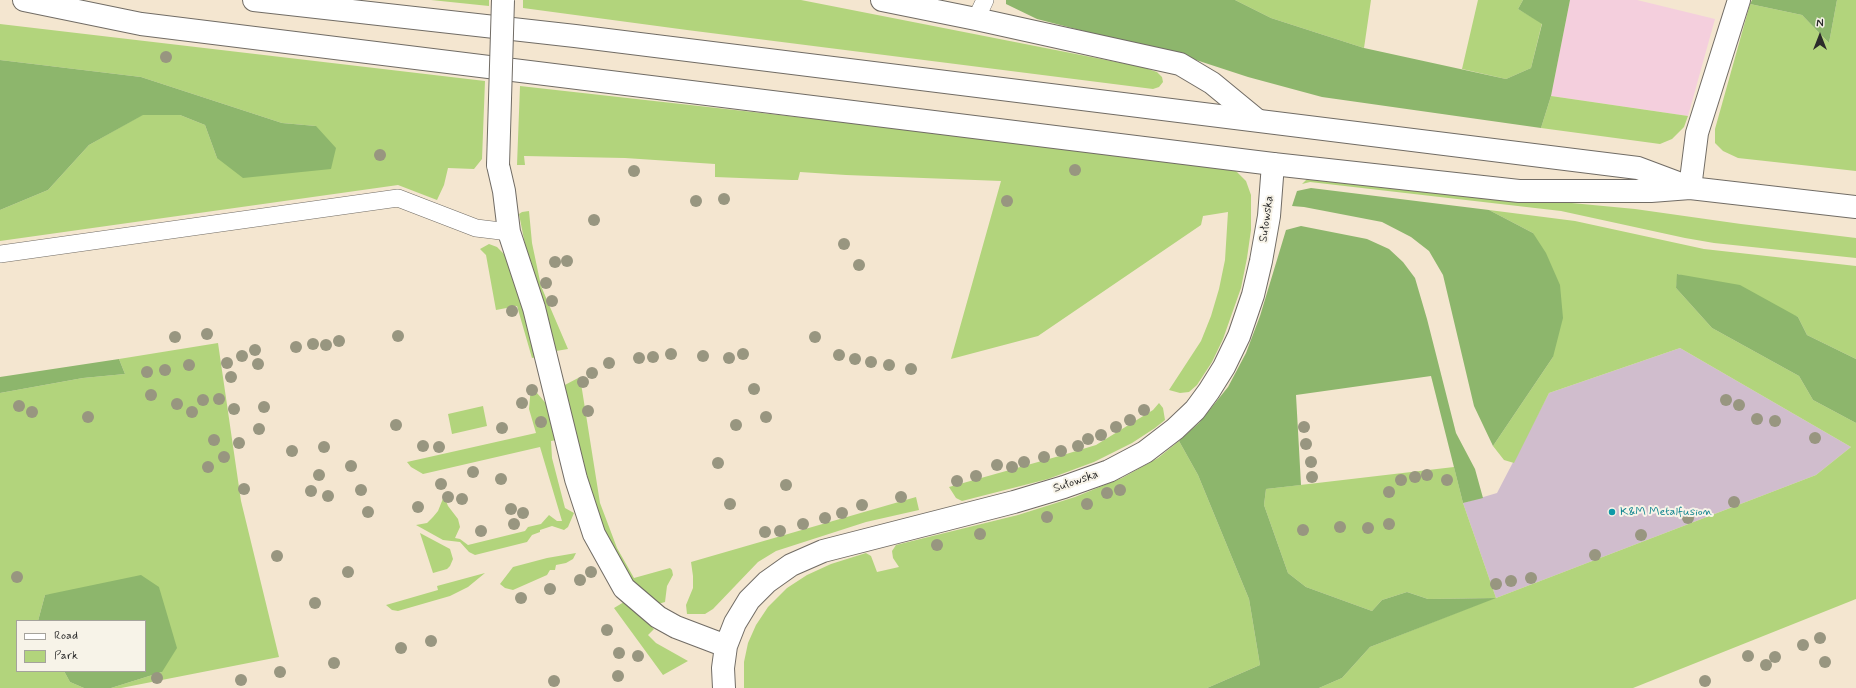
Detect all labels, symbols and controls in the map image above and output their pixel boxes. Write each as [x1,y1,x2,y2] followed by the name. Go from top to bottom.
[1800,16,1840,56] north arrow
[1816,17,1824,31] text: N
[1257,195,1277,243] street label: Sułowska
[1052,468,1100,496] street label: Sułowska
[1620,505,1712,519] place label: K&M Metalfusion
[1607,507,1617,517] marker: K&M Metalfusion
[16,620,146,672] legend
[54,628,78,644] text: Road
[54,648,78,664] text: Park

